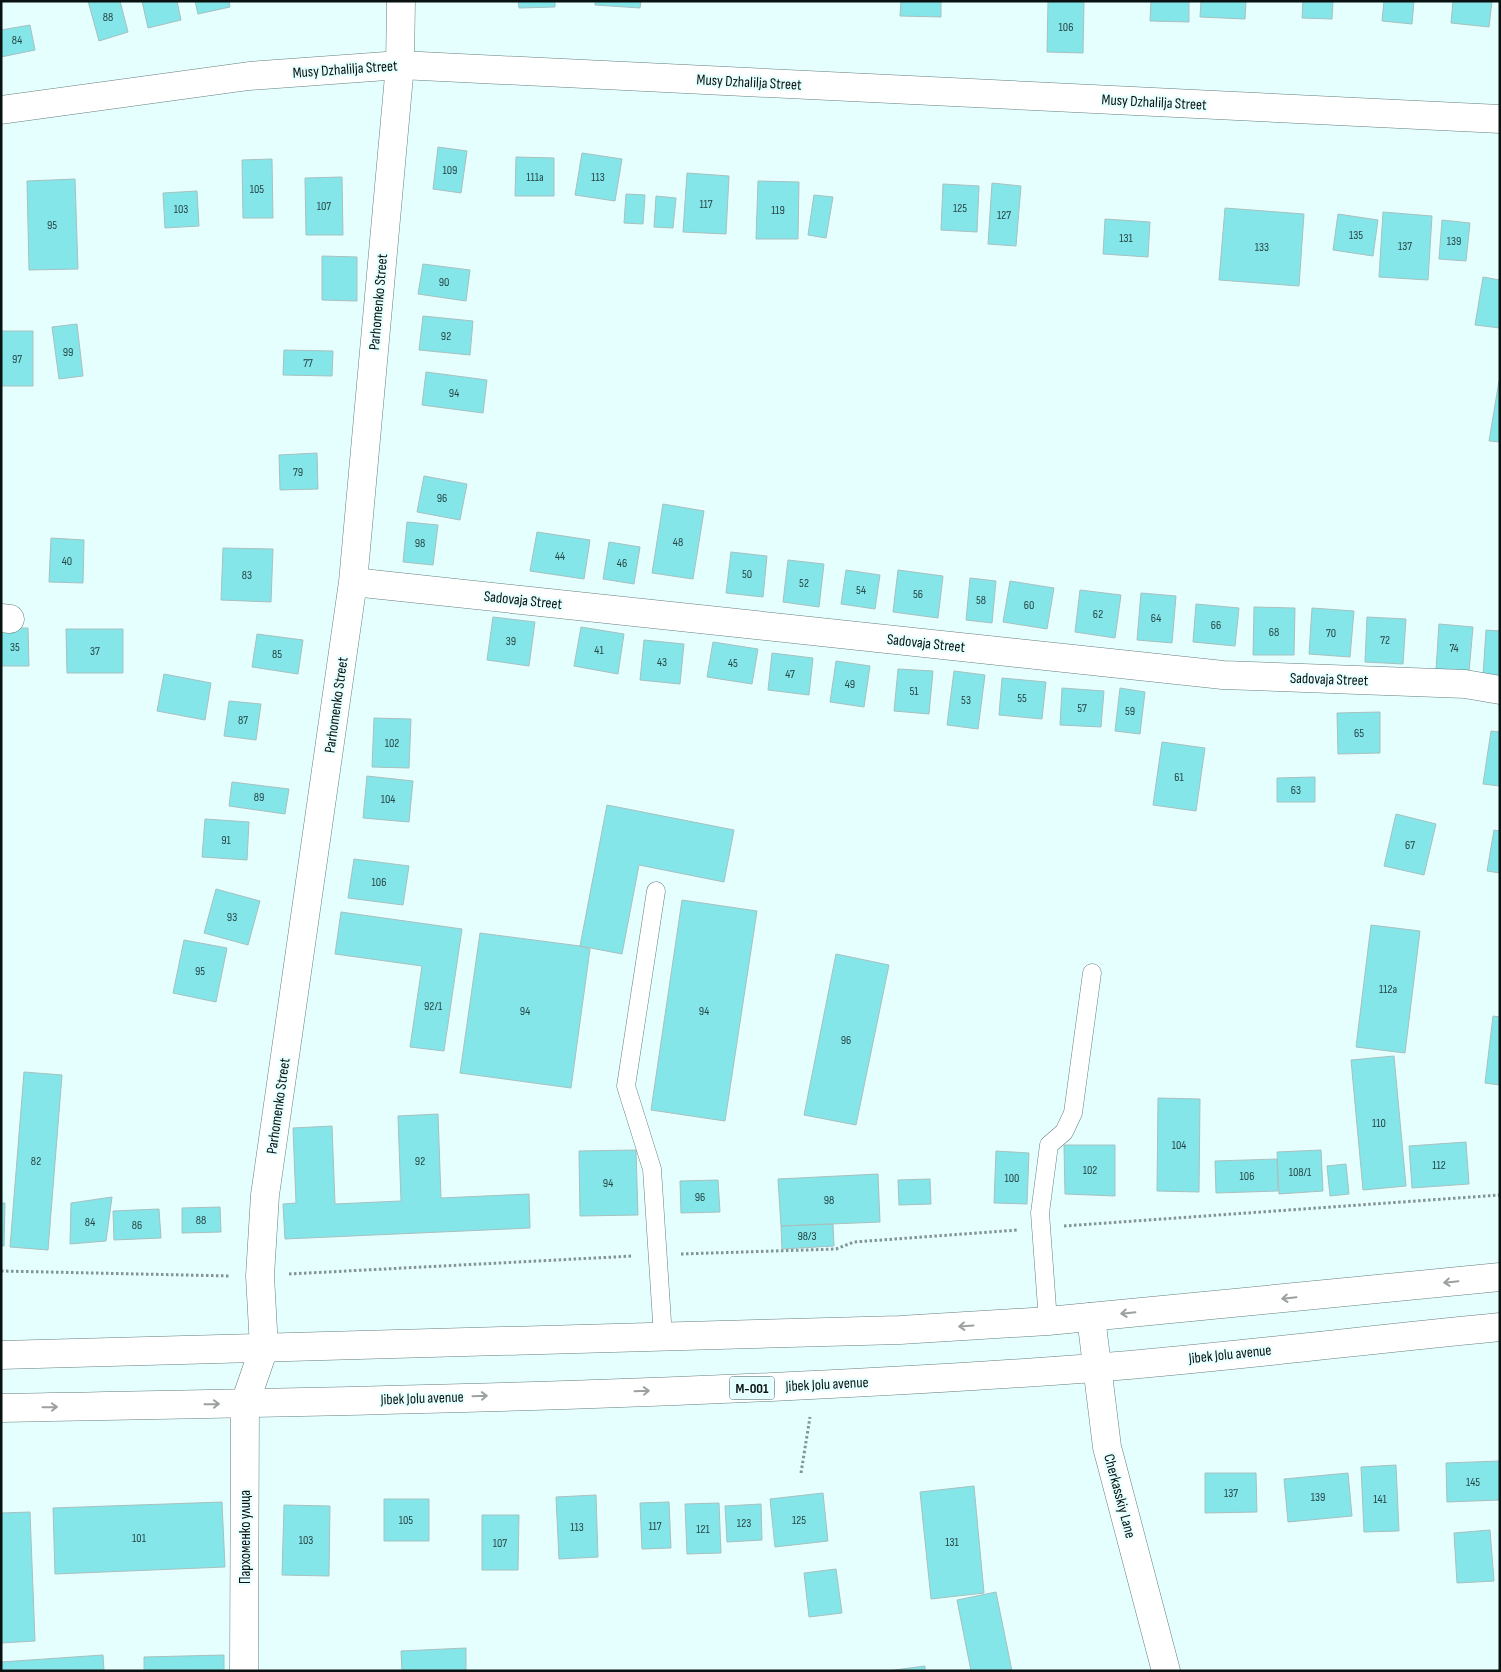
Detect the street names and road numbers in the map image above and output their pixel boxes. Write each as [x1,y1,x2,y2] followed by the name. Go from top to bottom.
[292,56,399,83] street label: Musy Dzhalilja Street
[696,70,802,95] street label: Musy Dzhalilja Street
[1101,90,1207,115] street label: Musy Dzhalilja Street
[365,253,392,351] street label: Parhomenko Street
[483,587,563,614] street label: Sadovaja Street
[886,630,966,657] street label: Sadovaja Street
[320,655,353,754] street label: Parhomenko Street
[1289,669,1369,690] street label: Sadovaja Street
[262,1056,295,1155] street label: Parhomenko Street
[1187,1341,1272,1368] street label: Jibek Jolu avenue
[784,1373,869,1396] street label: Jibek Jolu avenue
[730,1376,774,1400] road number: М-001
[379,1388,464,1409] street label: Jibek Jolu avenue
[1099,1452,1140,1540] street label: Cherkasskiy Lane
[236,1490,255,1584] street label: Пархоменко улица

